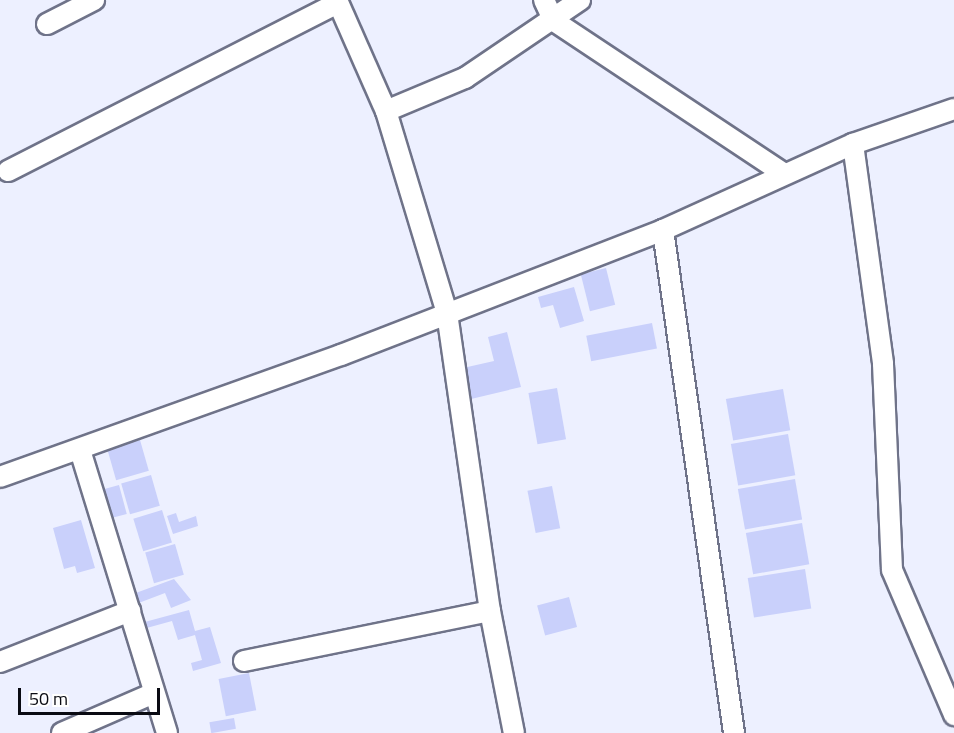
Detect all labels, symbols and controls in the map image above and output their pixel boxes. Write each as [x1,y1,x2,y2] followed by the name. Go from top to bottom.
[21,676,164,714] scale bar
[29,685,68,712] text: 50 m

